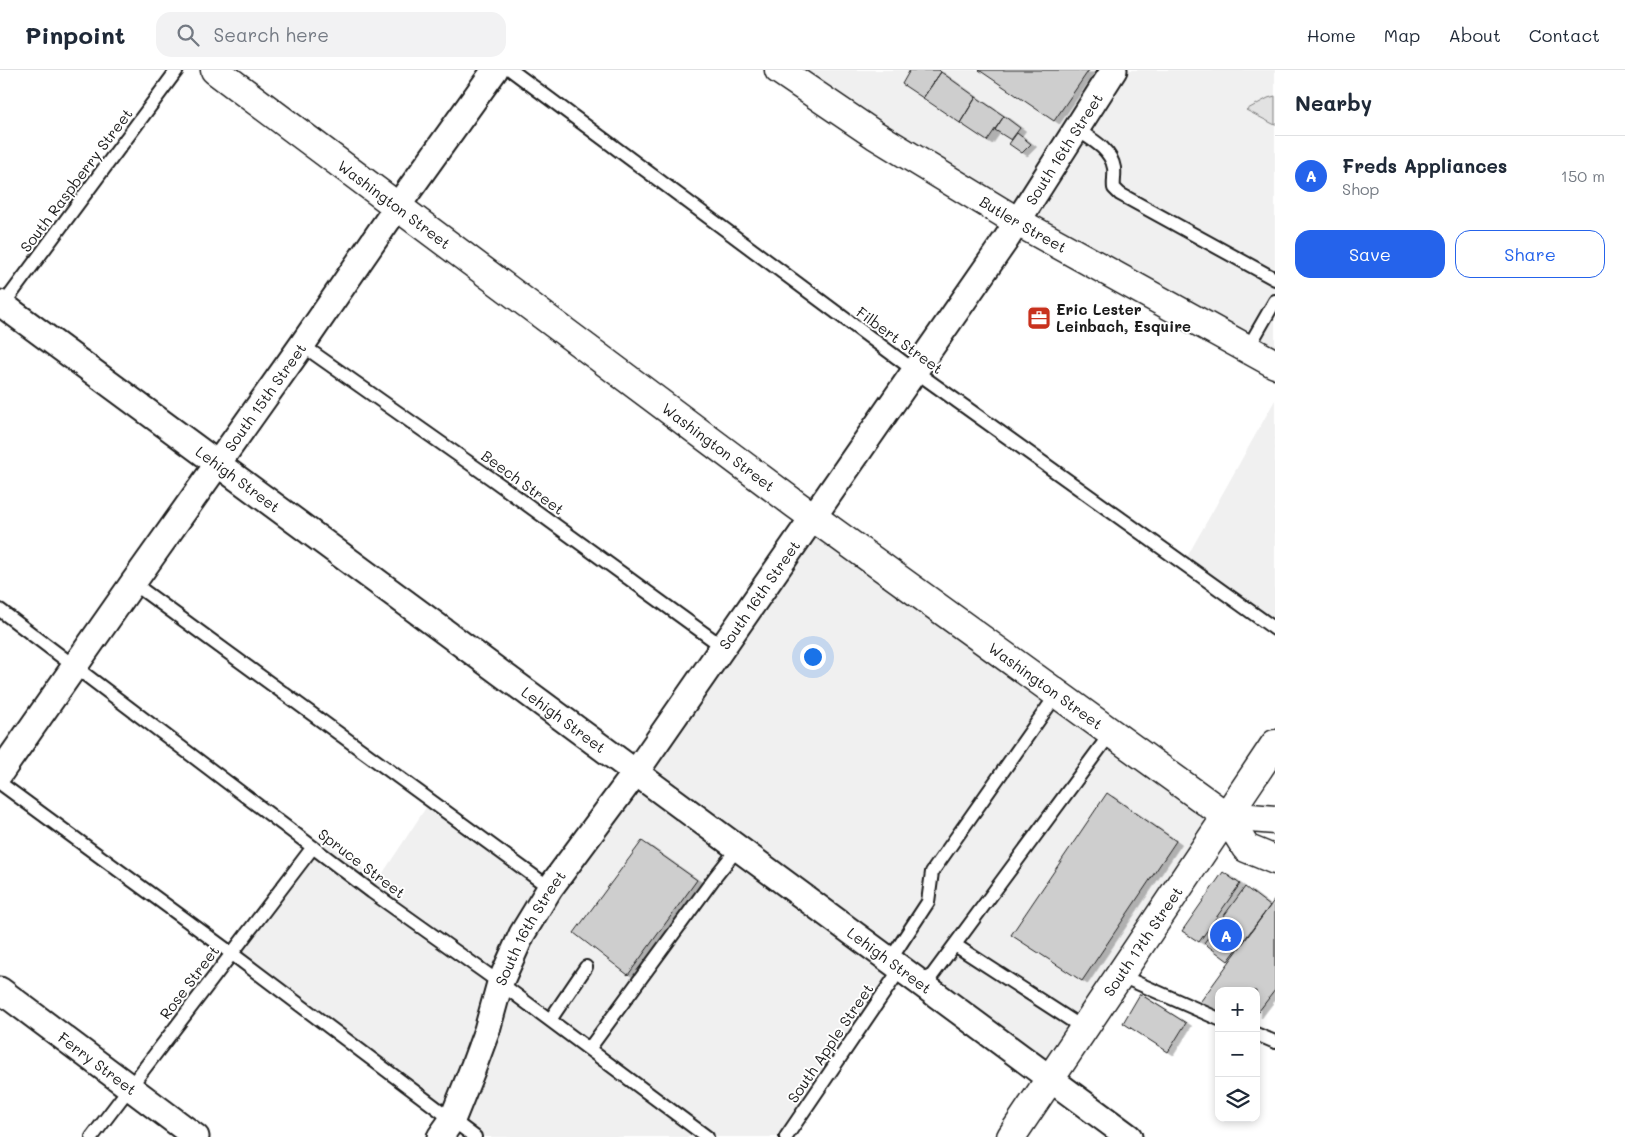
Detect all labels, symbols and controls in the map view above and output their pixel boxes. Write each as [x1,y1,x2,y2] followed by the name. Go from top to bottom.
[156,12,506,57] search box
[25,19,126,50] text: Pinpoint
[174,21,202,49] icon: search
[214,22,329,47] text: Search here
[1307,23,1356,47] text: Home
[1384,23,1420,47] text: Map
[1448,23,1501,47] text: About
[1529,23,1600,47] text: Contact
[1021,89,1107,209] street label: South 16th Street
[1295,89,1372,116] text: Nearby
[15,104,137,256] street label: South Raspberry Street
[1342,153,1507,178] text: Freds Appliances
[334,155,455,253] street label: Washington Street
[1305,165,1317,186] text: A
[1561,165,1605,186] text: 150 m
[1342,178,1379,199] text: Shop
[976,191,1070,257] street label: Butler Street
[1295,230,1445,278] button: Save
[1455,230,1605,278] button: Share
[1056,299,1191,336] place label: Eric Lester Leinbach, Esquire
[853,302,947,378] street label: Filbert Street
[1026,305,1052,331] office icon: Eric Lester Leinbach, Esquire
[220,339,310,455] street label: South 15th Street
[658,398,779,496] street label: Washington Street
[192,441,284,517] street label: Lehigh Street
[478,445,568,519] street label: Beech Street
[714,536,804,653] street label: South 16th Street
[985,637,1107,734] street label: Washington Street
[800,644,826,670] your location
[518,682,610,757] street label: Lehigh Street
[314,824,410,902] street label: Spruce Street
[490,866,570,989] street label: South 16th Street
[1099,882,1187,1000] street label: South 17th Street
[1210,916,1242,954] pin: A
[843,922,936,998] street label: Lehigh Street
[155,941,223,1023] street label: Rose Street
[783,979,877,1107] street label: South Apple Street
[1215,987,1260,1122] map controls
[1215,987,1260,1032] button: +
[54,1027,141,1099] street label: Ferry Street
[1215,1032,1260,1077] button: −
[1215,1077,1260,1122] button: layers

